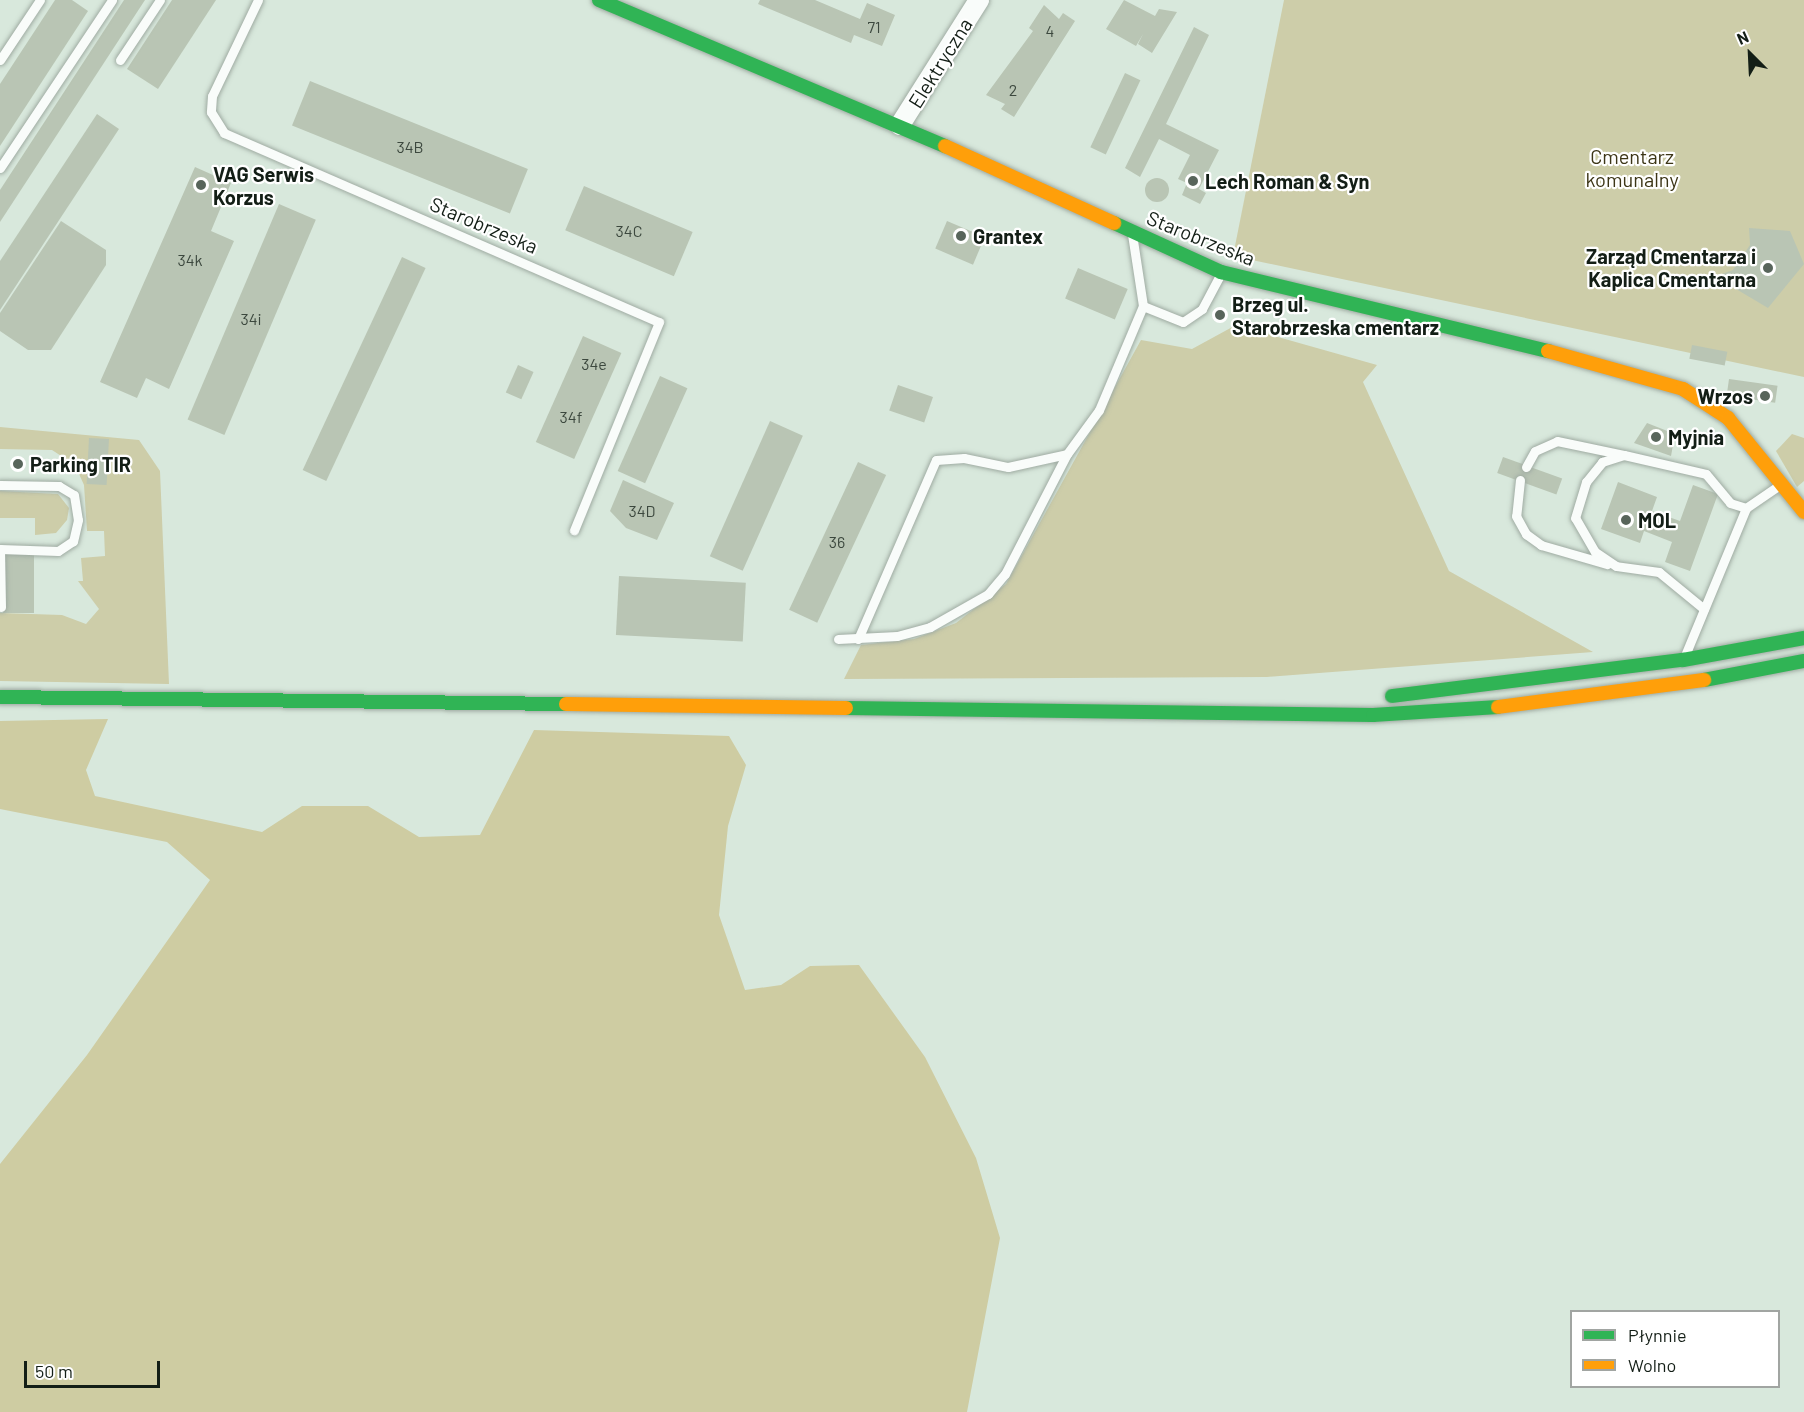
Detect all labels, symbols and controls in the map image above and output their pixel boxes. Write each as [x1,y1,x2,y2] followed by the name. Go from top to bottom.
[903,14,977,112] street label: Elektryczna
[867,17,881,37] house number: 71
[1046,21,1054,41] house number: 4
[1720,24,1780,84] north arrow
[1734,26,1751,48] text: N
[1009,80,1017,100] house number: 2
[396,137,424,157] house number: 34B
[1585,145,1679,192] park label: Cmentarz komunalny
[213,162,314,209] place label: VAG Serwis Korzus
[1205,169,1370,193] place label: Lech Roman & Syn
[1186,174,1200,188] marker: Lech Roman & Syn
[194,178,208,192] marker: VAG Serwis Korzus
[427,192,541,258] street label: Starobrzeska
[1143,205,1259,271] street label: Starobrzeska
[616,221,642,241] house number: 34C
[973,224,1043,248] place label: Grantex
[954,229,968,243] marker: Grantex
[1586,244,1756,291] place label: Zarząd Cmentarza i Kaplica Cmentarna
[177,250,203,270] house number: 34k
[1761,261,1775,275] marker: Zarząd Cmentarza i Kaplica Cmentarna
[1232,292,1439,339] place label: Brzeg ul. Starobrzeska cmentarz
[1213,308,1227,322] marker: Brzeg ul. Starobrzeska cmentarz
[240,309,262,329] house number: 34i
[581,354,607,374] house number: 34e
[1698,384,1753,408] place label: Wrzos
[1758,389,1772,403] marker: Wrzos
[560,407,582,427] house number: 34f
[1668,425,1724,449] place label: Myjnia
[1649,430,1663,444] marker: Myjnia
[30,452,131,476] place label: Parking TIR
[11,457,25,471] marker: Parking TIR
[629,501,655,521] house number: 34D
[1638,508,1676,532] place label: MOL
[1619,513,1633,527] marker: MOL
[829,532,845,552] house number: 36
[1570,1310,1780,1388] legend
[1628,1324,1687,1346] text: Płynnie
[27,1349,164,1387] scale bar
[1628,1354,1676,1376] text: Wolno
[35,1360,73,1382] text: 50 m

